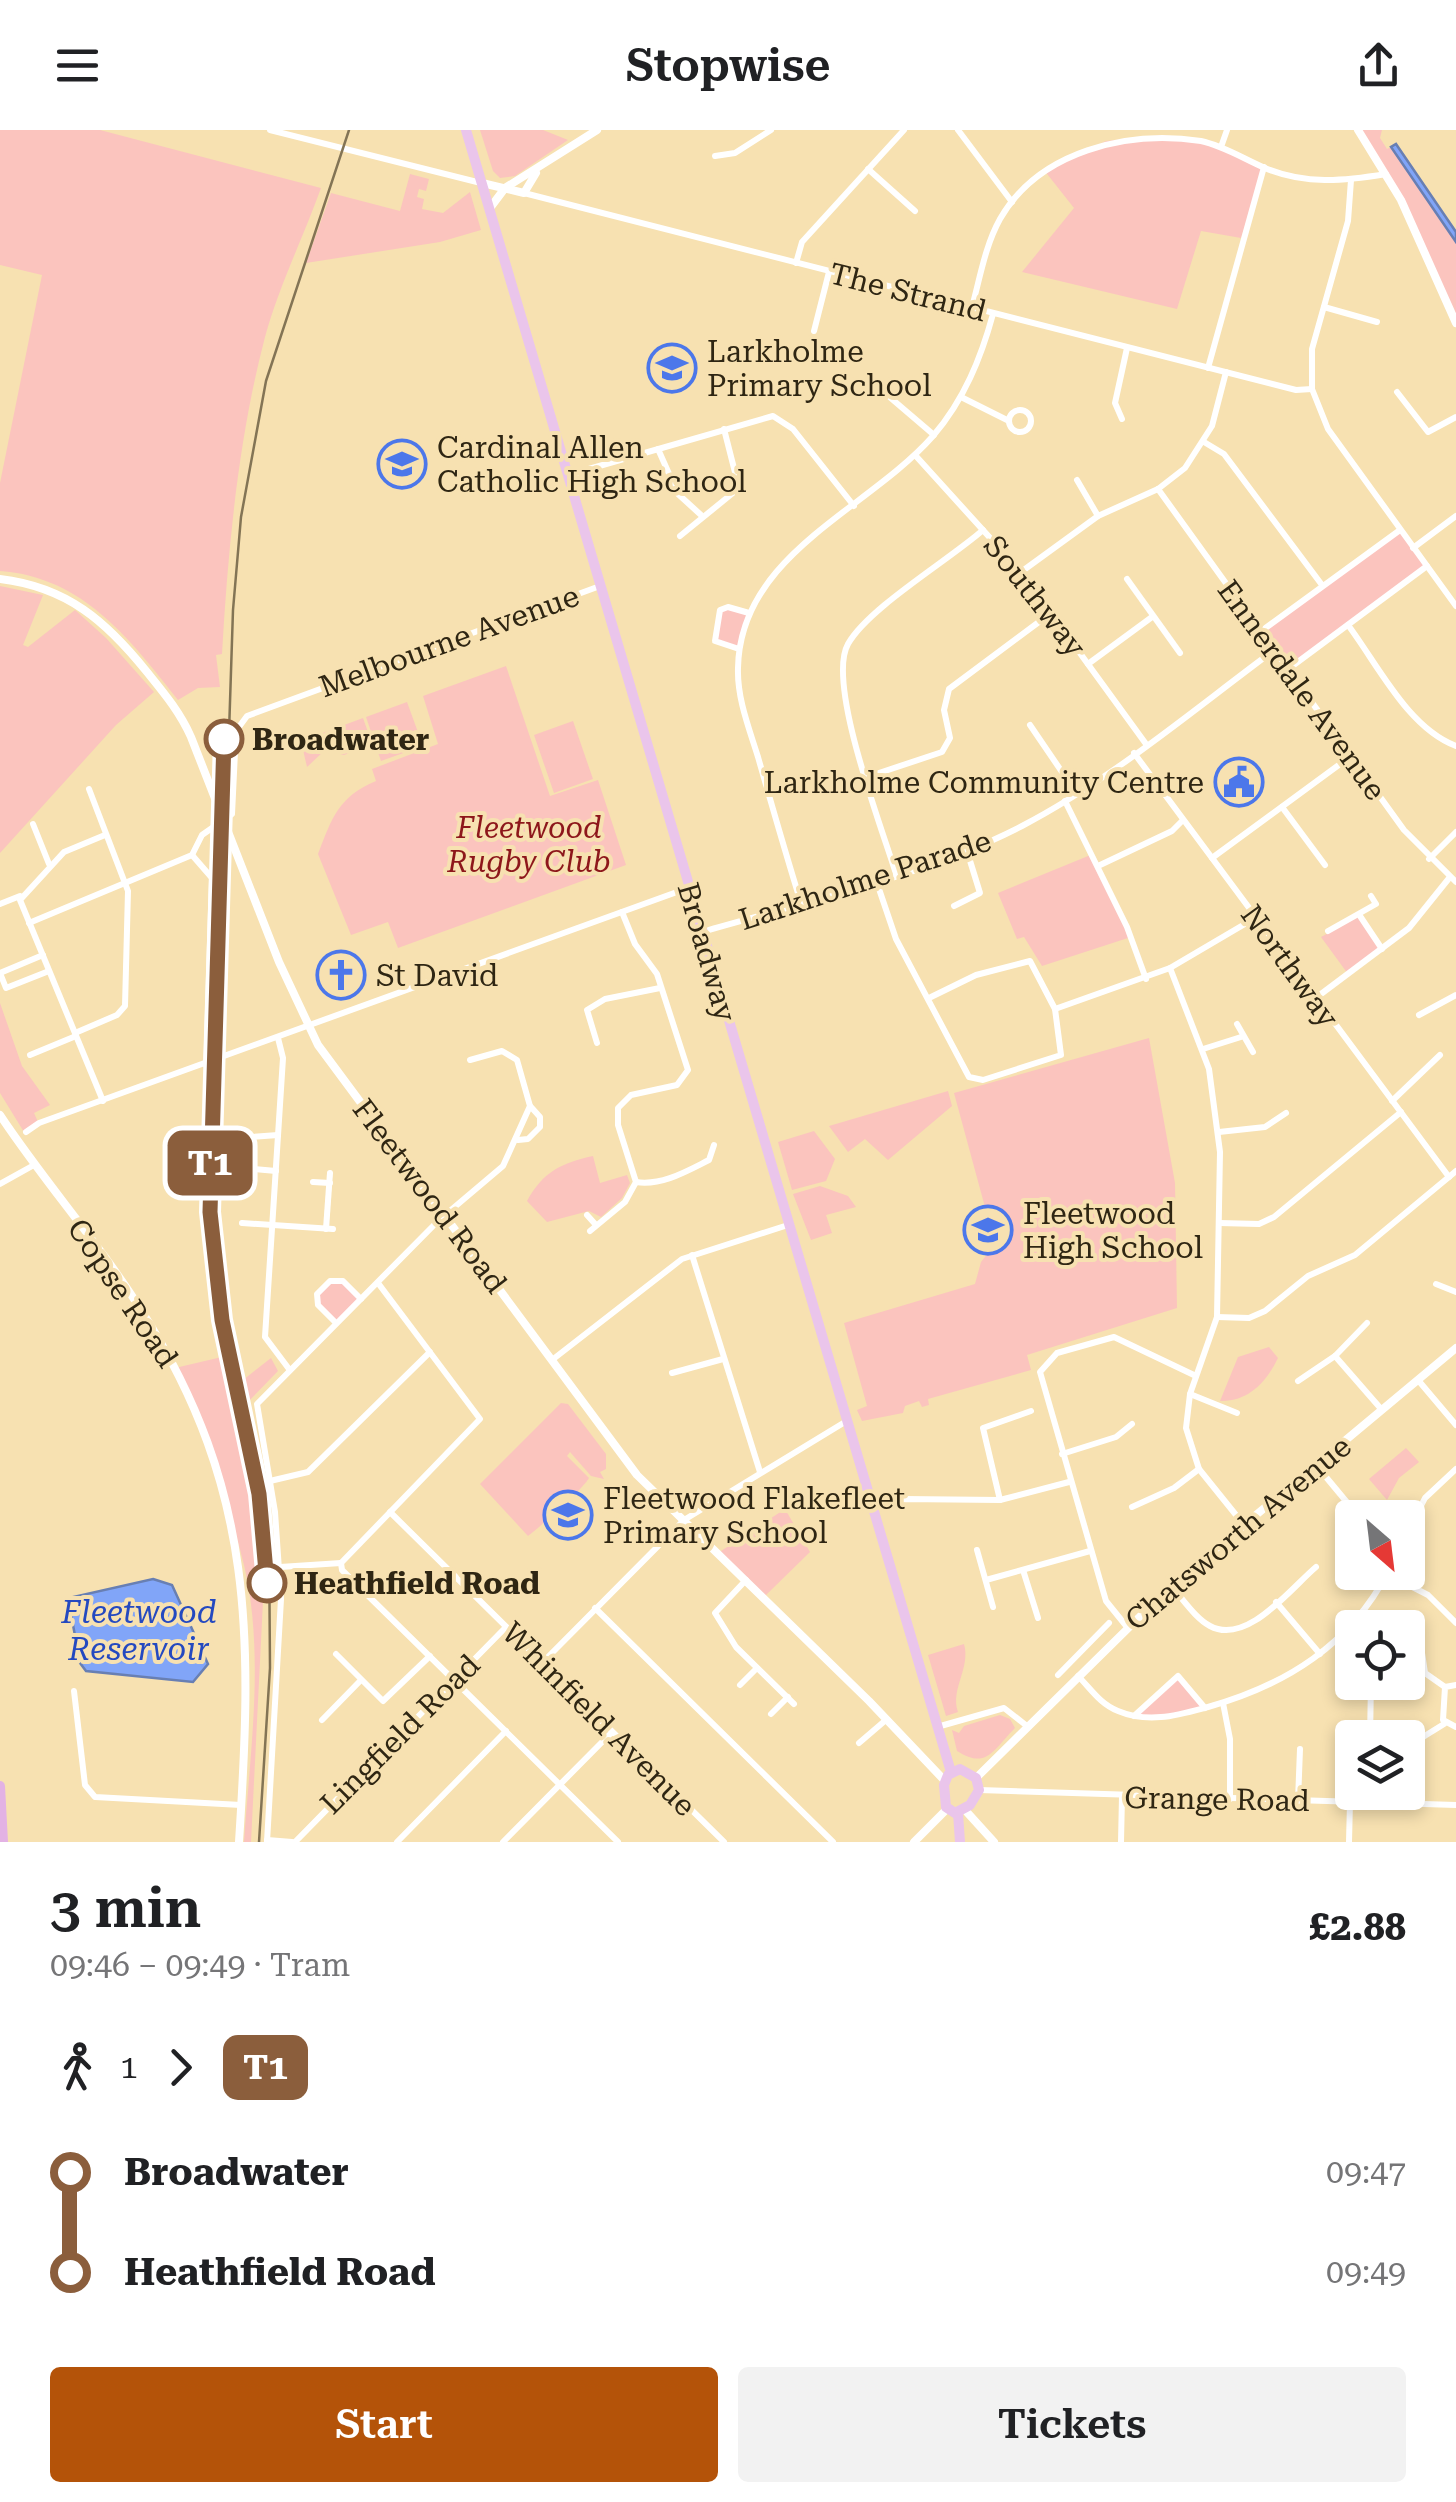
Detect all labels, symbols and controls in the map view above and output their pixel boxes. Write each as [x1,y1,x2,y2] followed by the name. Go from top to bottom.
[50,38,105,93] icon: menu
[1351,38,1406,93] icon: share
[626,39,830,92] text: Stopwise
[826,256,990,328] street label: The Strand
[707,334,932,403] place label: Larkholme Primary School
[646,342,698,394] school or university icon: Larkholme Primary School
[437,430,747,499] place label: Cardinal Allen Catholic High School
[376,438,428,490] school or university icon: Cardinal Allen Catholic High School
[977,528,1093,664] street label: Southway
[1211,573,1393,807] street label: Ennerdale Avenue
[315,578,583,704] street label: Melbourne Avenue
[205,720,243,758] marker: Broadwater
[252,722,429,757] place label: Broadwater
[1213,756,1265,808] public building icon: Larkholme Community Centre
[764,765,1204,800] place label: Larkholme Community Centre
[446,810,611,879] park label: Fleetwood Rugby Club
[735,823,995,937] street label: Larkholme Parade
[670,878,744,1026] street label: Broadway
[1234,898,1346,1034] street label: Northway
[315,949,367,1001] church icon: St David
[376,958,498,993] place label: St David
[346,1092,514,1300] street label: Fleetwood Road
[165,1130,255,1196] line badge: T1
[188,1143,232,1184] text: T1
[1023,1196,1203,1265] place label: Fleetwood High School
[962,1204,1014,1256] school or university icon: Fleetwood High School
[61,1212,185,1374] street label: Copse Road
[1118,1429,1358,1637] street label: Chatsworth Avenue
[603,1481,905,1550] place label: Fleetwood Flakefleet Primary School
[542,1489,594,1541] school or university icon: Fleetwood Flakefleet Primary School
[1335,1500,1425,1590] north arrow
[1335,1500,1425,1810] map controls
[248,1564,286,1602] marker: Heathfield Road
[294,1566,540,1601] place label: Heathfield Road
[60,1593,217,1668] water label: Fleetwood Reservoir
[1335,1610,1425,1700] button: locate
[495,1615,703,1823] street label: Whinfield Avenue
[313,1647,487,1821] street label: Lingfield Road
[1335,1720,1425,1810] button: layers
[1124,1780,1310,1818] street label: Grange Road
[50,1876,201,1940] text: 3 min
[1309,1905,1406,1949] text: £2.88
[50,1946,350,1984] text: 09:46 – 09:49 · Tram
[50,2040,105,2095] icon: walk
[153,2040,208,2095] icon: forward
[243,2047,288,2088] text: T1
[120,2048,138,2086] text: 1
[124,2150,349,2194] text: Broadwater
[1326,2153,1406,2191] text: 09:47
[124,2250,436,2294] text: Heathfield Road
[1326,2253,1406,2291] text: 09:49
[50,2367,718,2482] button: Start
[738,2367,1406,2482] button: Tickets

